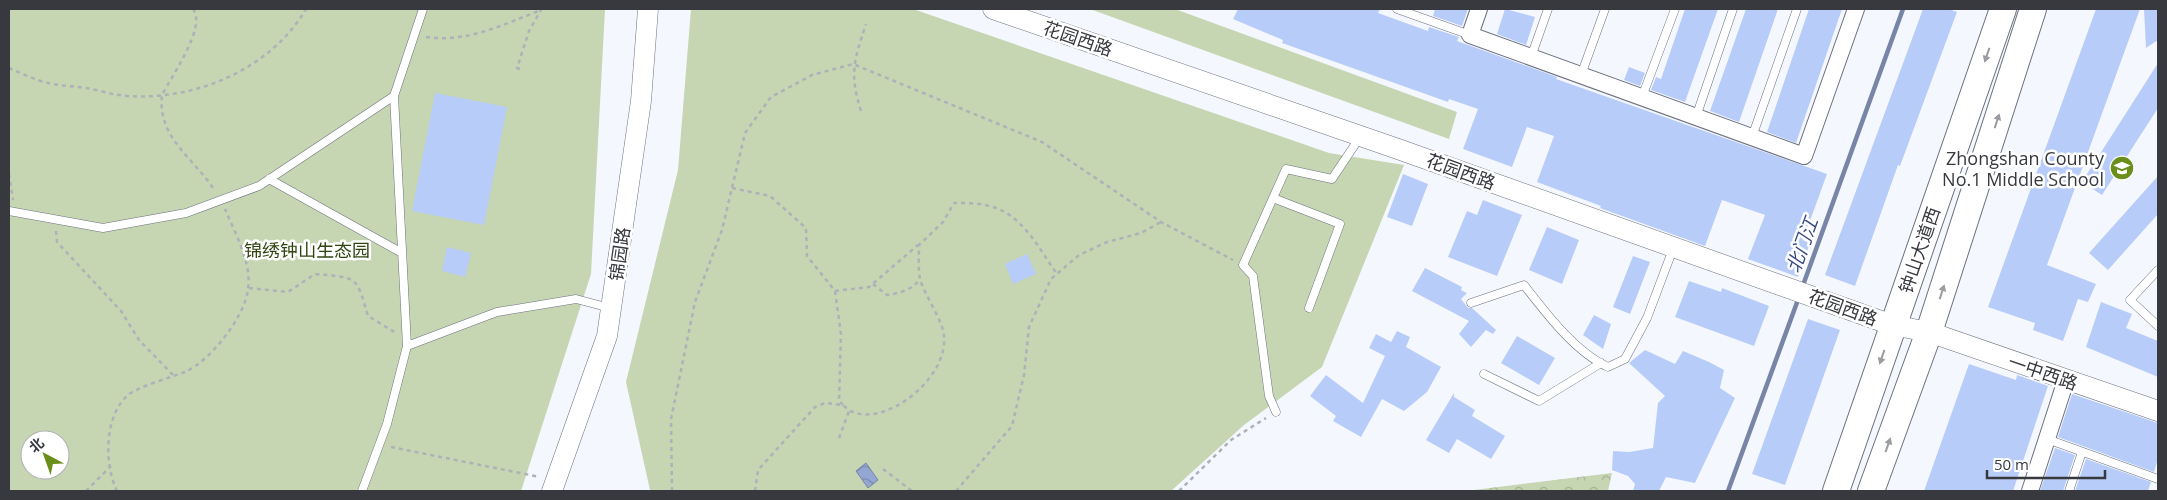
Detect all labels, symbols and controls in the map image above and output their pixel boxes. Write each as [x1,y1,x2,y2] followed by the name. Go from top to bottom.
[1040,15,1116,61] street label: 花园西路
[1983,47,1990,62] one-way arrow
[1994,113,2001,128] one-way arrow
[1942,146,2105,191] place label: Zhongshan County No.1 Middle School
[1423,147,1499,195] street label: 花园西路
[2109,155,2135,181] school or university icon: Zhongshan County No.1 Middle School
[1893,204,1945,296] street label: 钟山大道西
[1780,212,1825,276] water label: 北门江
[603,226,635,282] street label: 锦园路
[244,238,370,262] park label: 锦绣钟山生态园
[1805,283,1881,331] street label: 花园西路
[1938,284,1946,299] one-way arrow
[2005,349,2081,395] street label: 一中西路
[1877,350,1885,365] one-way arrow
[20,430,70,480] north arrow
[25,433,48,457] text: 北
[1885,438,1892,453] one-way arrow
[1987,448,2104,480] scale bar
[1994,454,2029,474] text: 50 m

